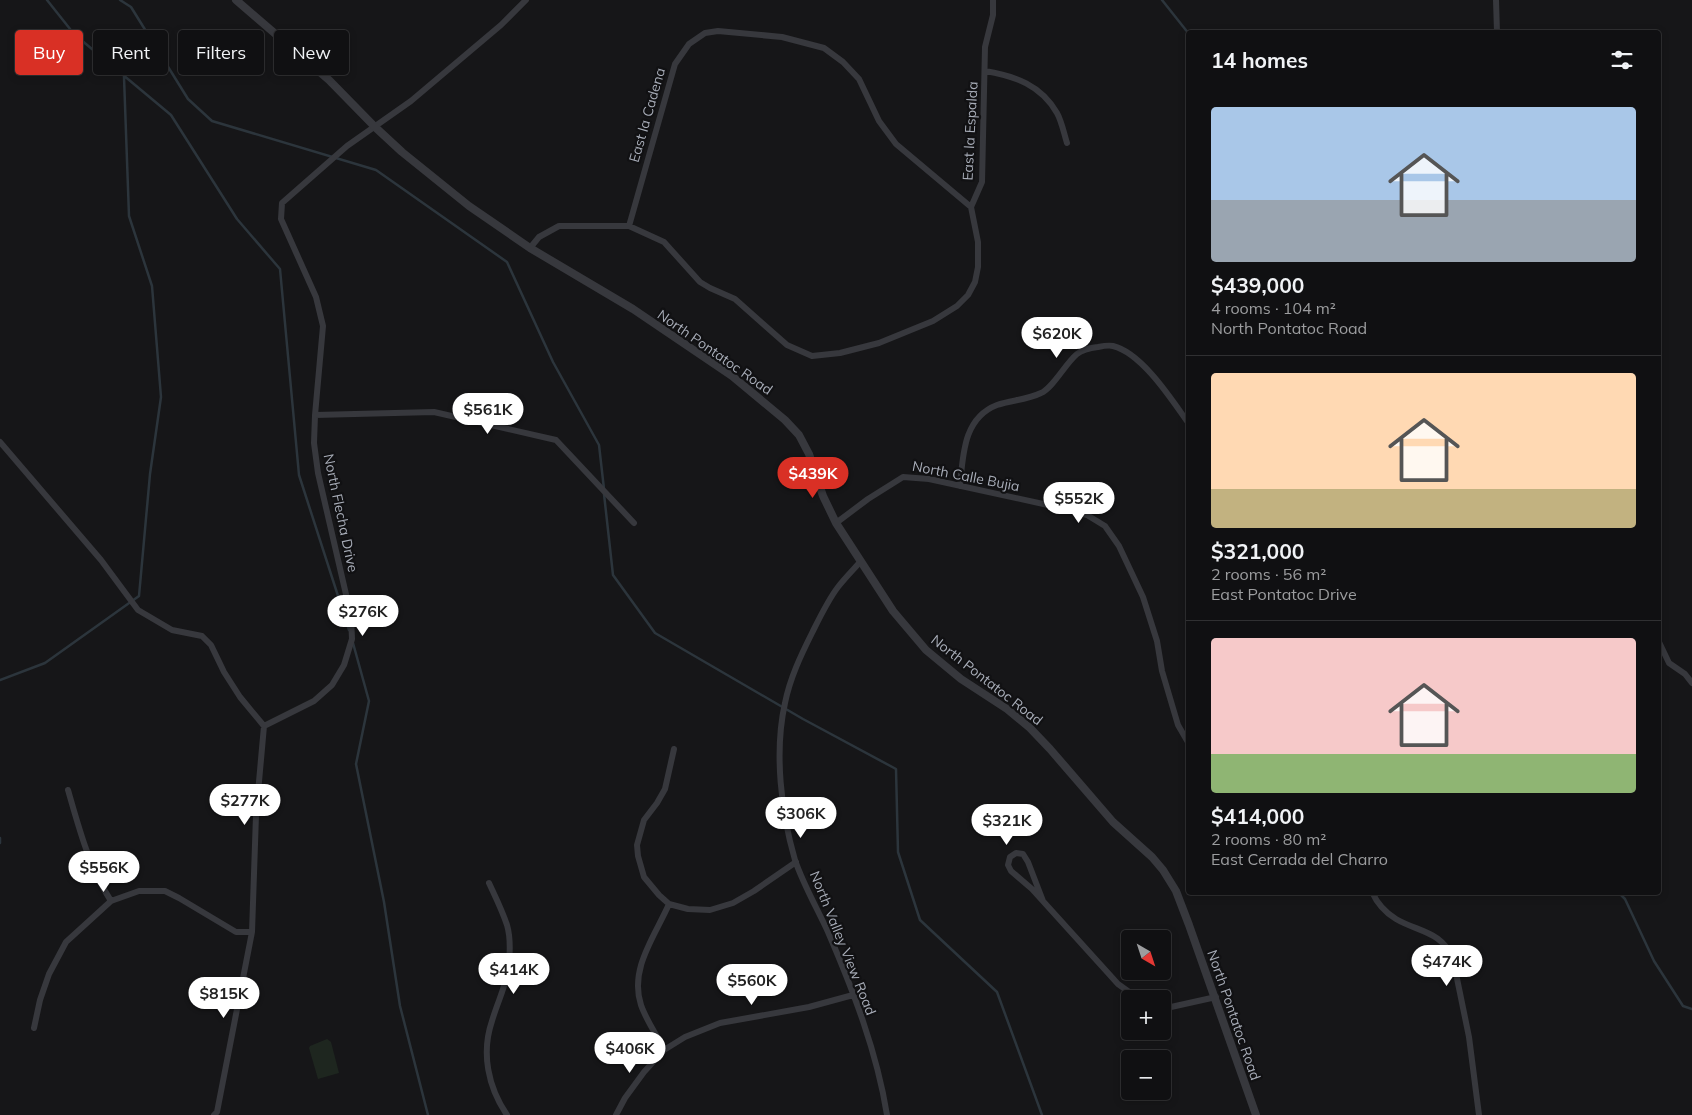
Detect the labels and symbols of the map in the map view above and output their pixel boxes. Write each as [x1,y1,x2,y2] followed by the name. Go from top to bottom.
[625,66,669,164] street label: East la Cadena
[958,81,982,181] street label: East la Espalda
[654,305,776,399] street label: North Pontatoc Road
[1022,316,1092,359] pin: $620K
[453,392,523,435] pin: $561K
[320,452,362,574] street label: North Flecha Drive
[778,456,848,499] pin: $439K
[911,457,1021,495] street label: North Calle Bujia
[1044,482,1114,524] pin: $552K
[328,594,398,637] pin: $276K
[928,631,1046,729] street label: North Pontatoc Road
[210,784,280,826] pin: $277K
[766,796,836,839] pin: $306K
[972,804,1042,846] pin: $321K
[69,850,139,893] pin: $556K
[806,868,880,1018] street label: North Valley View Road
[1121,930,1171,980] north arrow
[1412,944,1482,987] pin: $474K
[1203,947,1265,1083] street label: North Pontatoc Road
[479,952,549,995] pin: $414K
[717,964,787,1006] pin: $560K
[189,976,259,1019] pin: $815K
[595,1032,665,1074] pin: $406K

